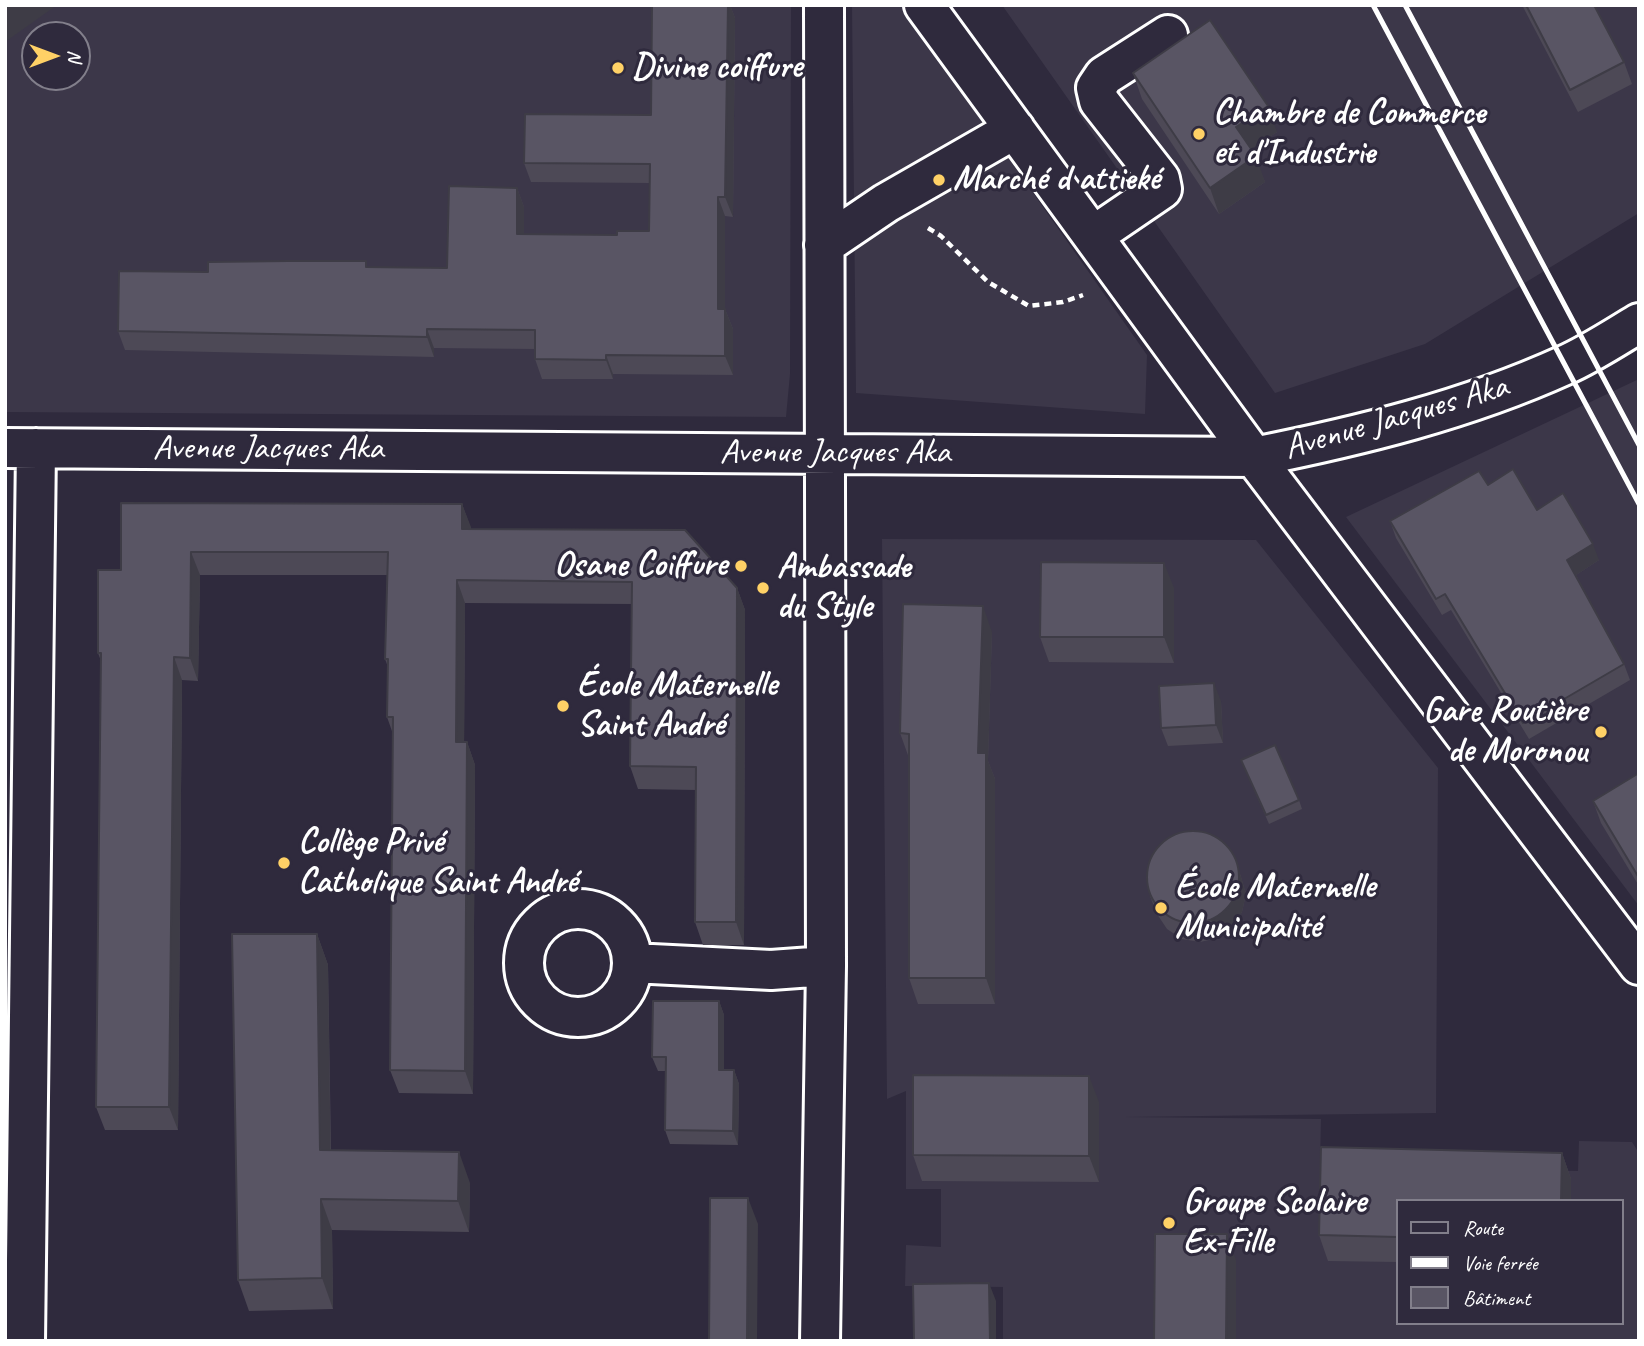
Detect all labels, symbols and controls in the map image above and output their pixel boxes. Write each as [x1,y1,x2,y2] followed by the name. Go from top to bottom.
[21,21,91,91] north arrow
[632,47,802,89] place label: Divine coiffure
[63,50,87,62] text: N
[610,60,626,76] marker: Divine coiffure
[1213,93,1485,175] place label: Chambre de Commerce et d'Industrie
[1191,126,1207,142] marker: Chambre de Commerce et d'Industrie
[953,159,1160,201] place label: Marché d attieké
[931,172,947,188] marker: Marché d attieké
[1279,366,1513,470] street label: Avenue Jacques Aka
[153,428,383,470] street label: Avenue Jacques Aka
[720,432,950,474] street label: Avenue Jacques Aka
[554,545,727,587] place label: Osane Coiffure
[777,547,911,629] place label: Ambassade du Style
[733,558,749,574] marker: Osane Coiffure
[755,580,771,596] marker: Ambassade du Style
[577,665,777,747] place label: École Maternelle Saint André
[1423,691,1587,773] place label: Gare Routière de Moronou
[555,698,571,714] marker: École Maternelle Saint André
[1593,724,1609,740] marker: Gare Routière de Moronou
[298,822,577,904] place label: Collège Privé Catholique Saint André
[276,855,292,871] marker: Collège Privé Catholique Saint André
[1175,867,1375,949] place label: École Maternelle Municipalité
[1153,900,1169,916] marker: École Maternelle Municipalité
[1183,1182,1366,1264] place label: Groupe Scolaire Ex-Fille
[1396,1199,1623,1325] legend
[1161,1215,1177,1231] marker: Groupe Scolaire Ex-Fille
[1463,1215,1503,1241] text: Route
[1463,1250,1538,1276] text: Voie ferrée
[1463,1285,1530,1311] text: Bâtiment

